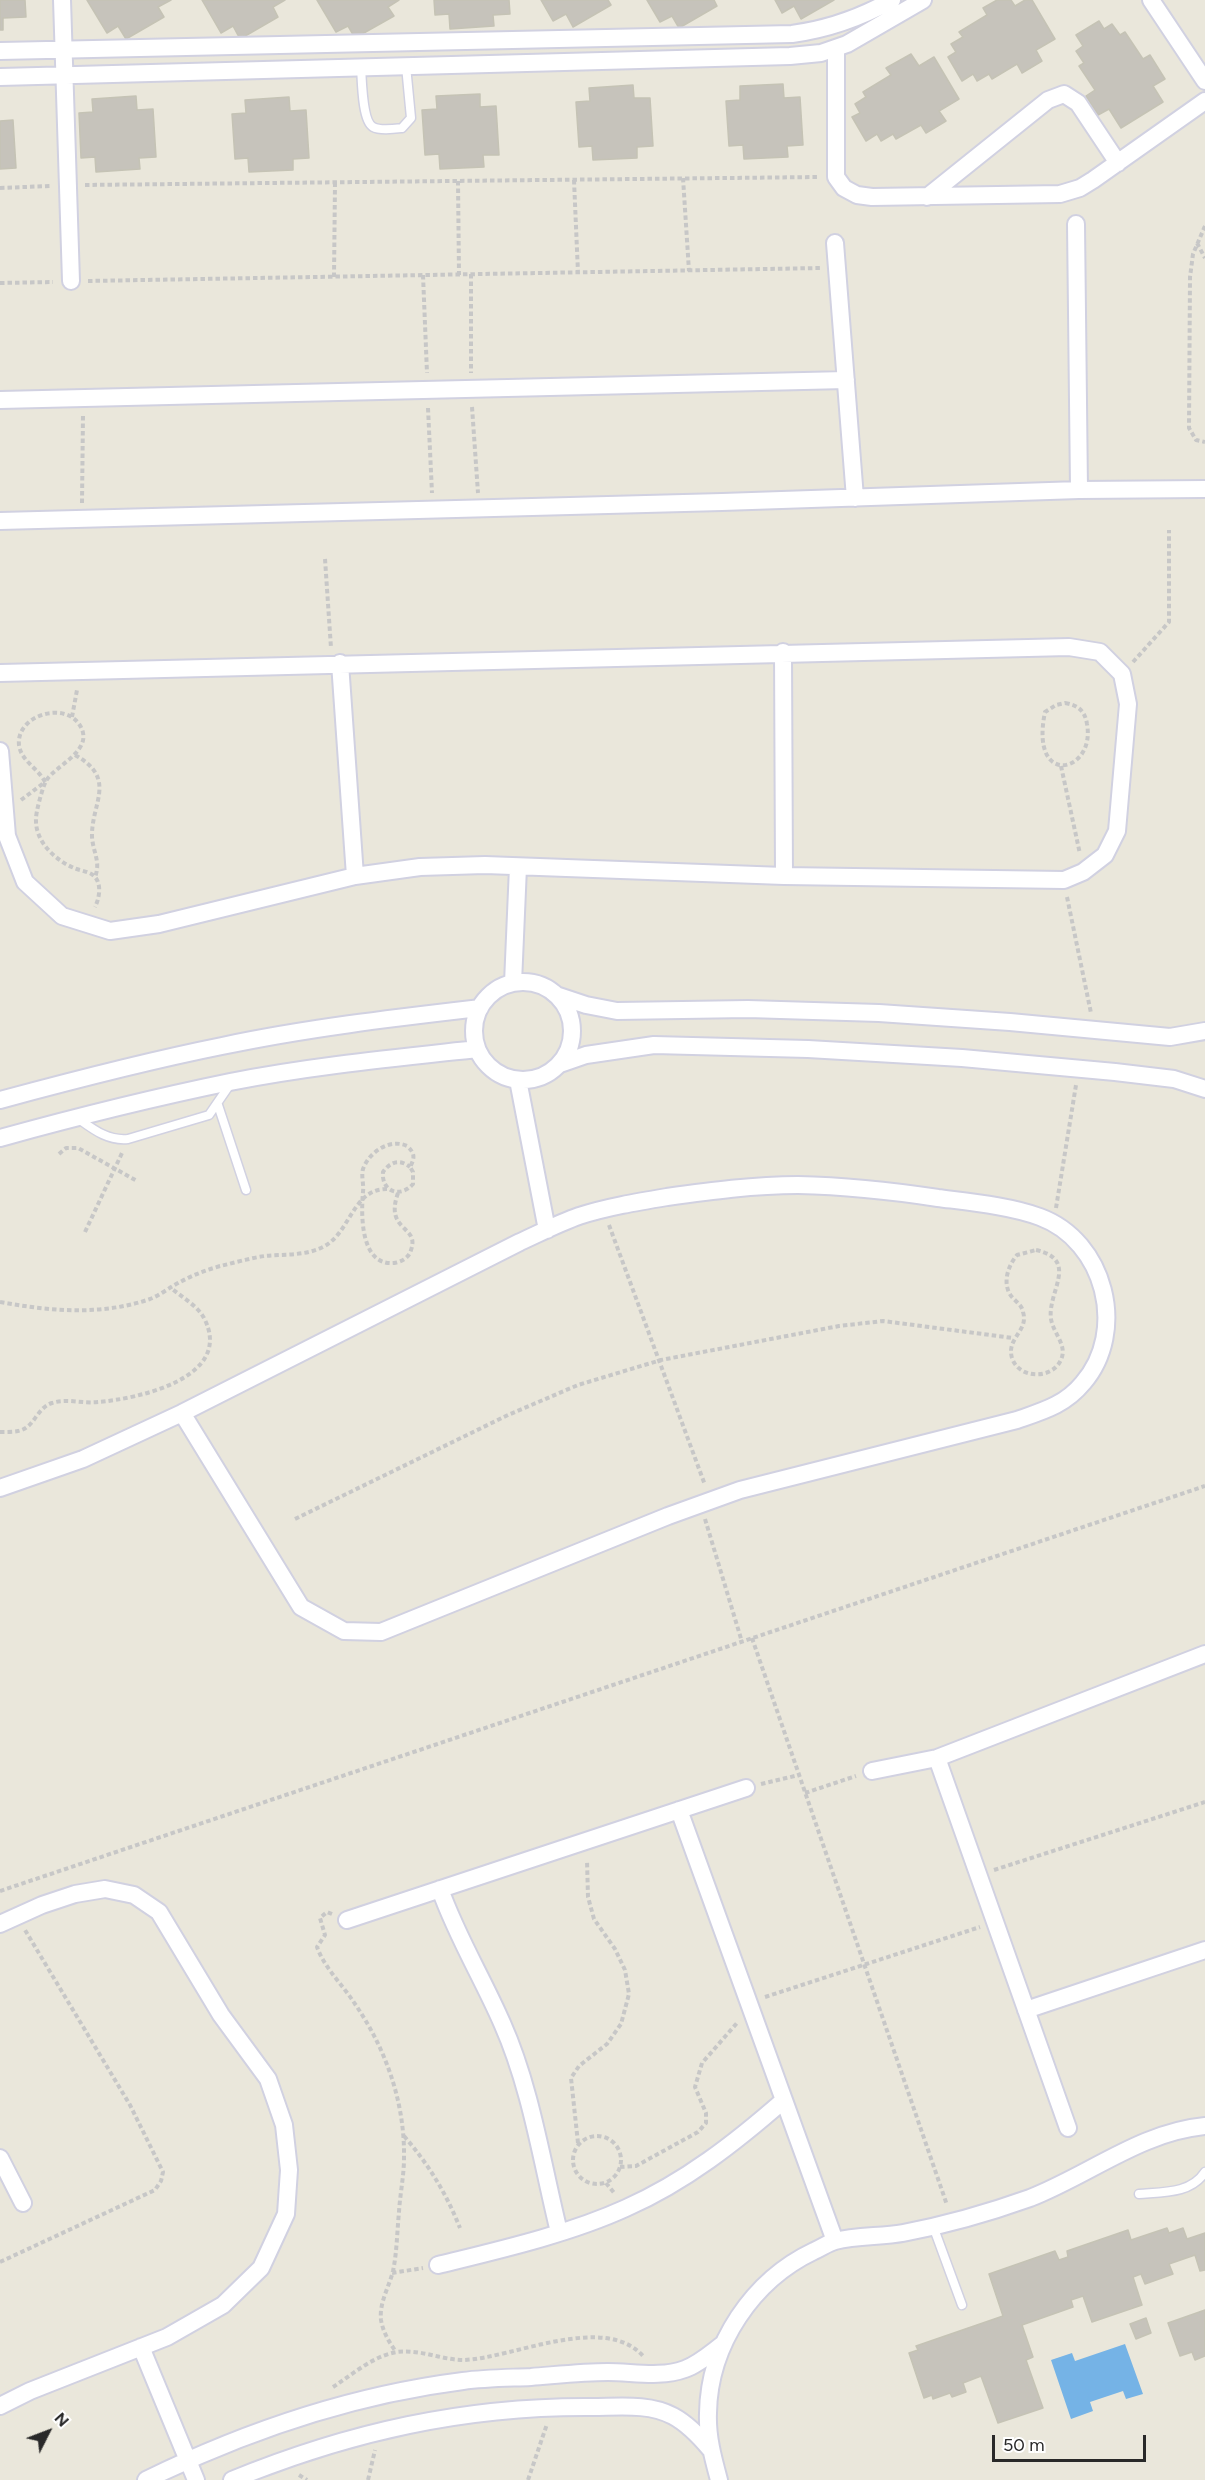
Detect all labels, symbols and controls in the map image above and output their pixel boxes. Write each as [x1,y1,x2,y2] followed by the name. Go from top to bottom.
[18,2402,78,2462] north arrow
[51,2409,73,2431] text: N
[995,2423,1150,2461] scale bar
[1003,2434,1045,2456] text: 50 m

